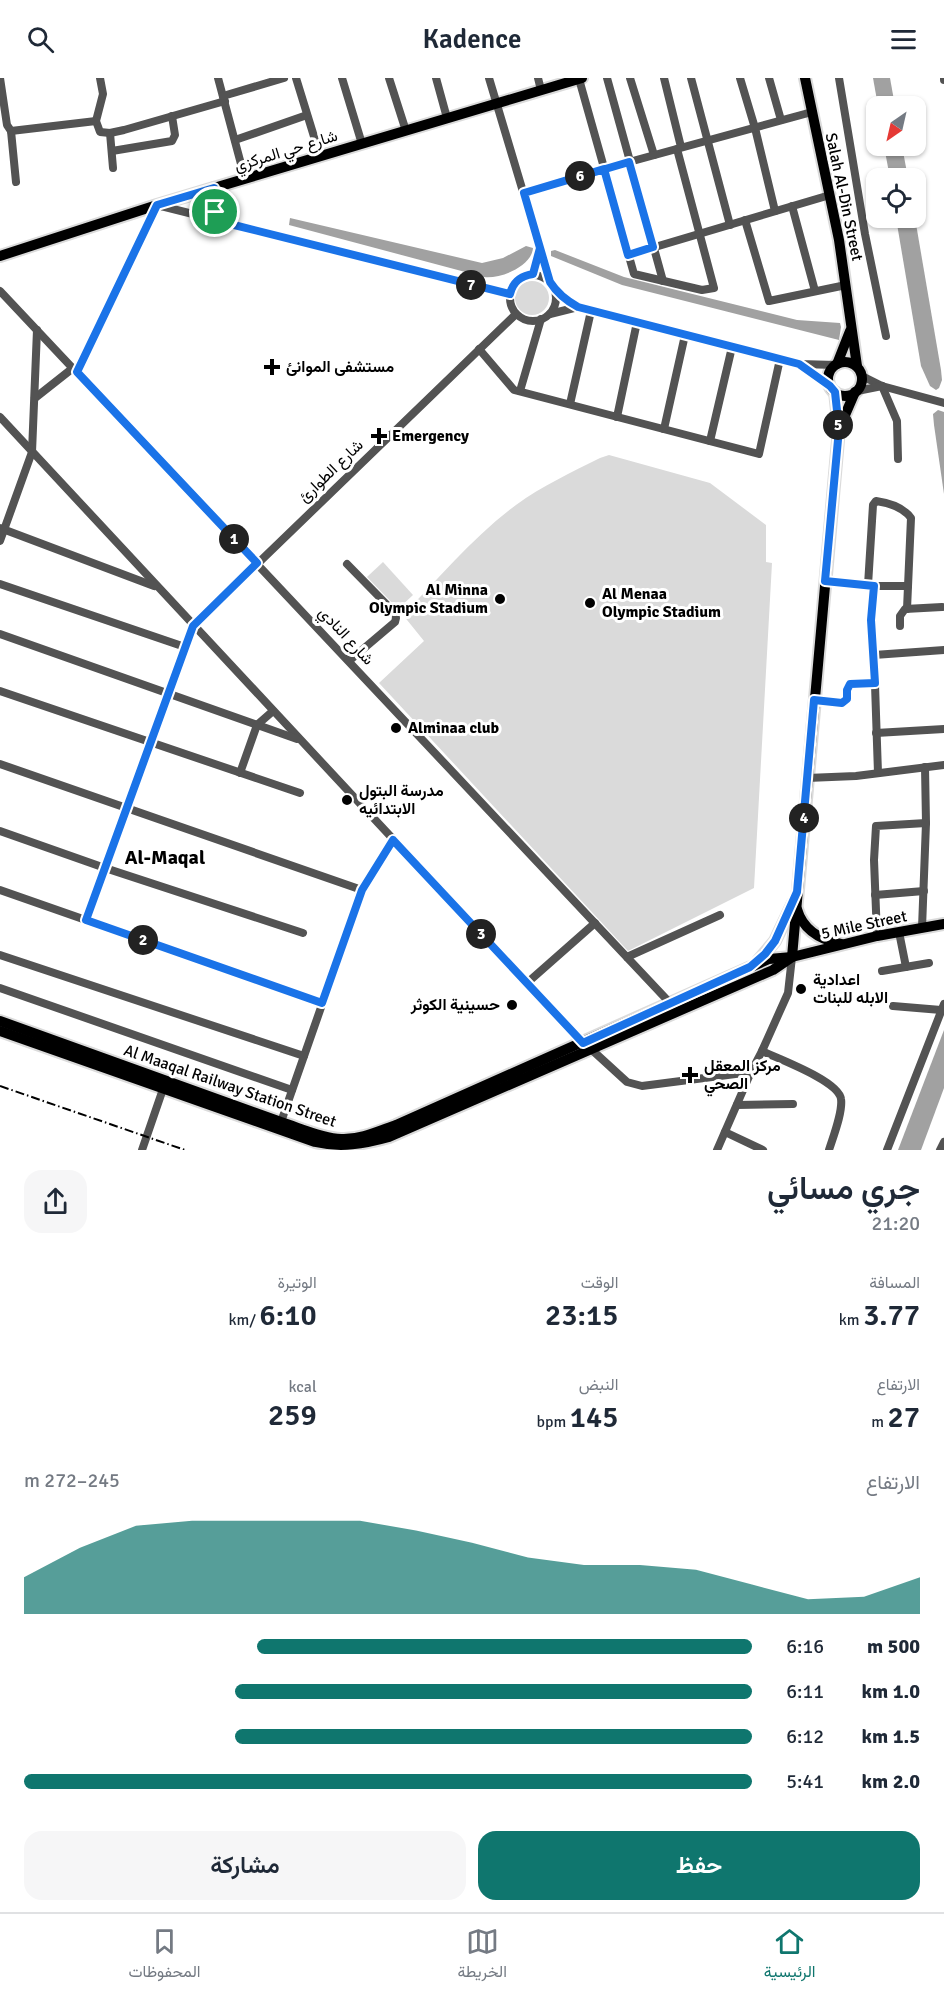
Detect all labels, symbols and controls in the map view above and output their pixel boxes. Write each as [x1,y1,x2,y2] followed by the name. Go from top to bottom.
[24,23,57,56] icon: search
[423,23,521,56] text: Kadence
[887,23,920,56] icon: menu
[866,96,926,156] north arrow
[866,96,926,228] map controls
[232,126,341,179] street label: شارع حي المركزي
[821,131,867,263] street label: Salah Al-Din Street
[565,161,595,191] pin: 6
[576,166,584,186] text: 6
[866,168,926,228] button: locate
[189,186,240,237] pin
[198,195,231,228] icon: arrive
[456,270,486,300] pin: 7
[467,275,475,295] text: 7
[286,357,395,377] place label: مستشفى الموانئ
[263,358,281,376] marker: مستشفى الموانئ
[823,410,853,440] pin: 5
[834,415,842,435] text: 5
[392,426,469,446] place label: Emergency
[370,427,388,445] marker: Emergency
[294,435,368,508] street label: شارع الطوارئ
[219,524,249,554] pin: 1
[230,529,238,549] text: 1
[369,580,488,618] place label: Al Minna Olympic Stadium
[602,584,721,622] place label: Al Menaa Olympic Stadium
[493,592,507,606] marker: Al Minna Olympic Stadium
[583,596,597,610] marker: Al Menaa Olympic Stadium
[312,603,378,671] street label: شارع النادي
[408,718,500,738] place label: Alminaa club
[389,721,403,735] marker: Alminaa club
[359,781,444,819] place label: مدرسة البتول الابتدائيه
[340,793,354,807] marker: مدرسة البتول الابتدائيه
[789,803,819,833] pin: 4
[800,808,808,828] text: 4
[125,845,205,870] district label: Al-Maqal
[819,906,909,944] street label: 5 Mile Street
[466,919,496,949] pin: 3
[477,924,485,944] text: 3
[128,925,158,955] pin: 2
[139,930,147,950] text: 2
[813,970,888,1008] place label: اعدادية الابله للبنات
[794,982,808,996] marker: اعدادية الابله للبنات
[410,995,500,1015] place label: حسينية الكوثر
[505,998,519,1012] marker: حسينية الكوثر
[121,1040,339,1132] street label: Al Maaqal Railway Station Street
[704,1056,781,1097] place label: مركز المعقل الصحي
[681,1066,699,1084] marker: مركز المعقل الصحي
[767,1168,920,1209] text: جري مسائي
[24,1170,87,1233] button: share
[871,1211,920,1236] text: 21:20
[278,1273,317,1293] text: الوتيرة
[581,1273,618,1293] text: الوقت
[869,1273,920,1293] text: المسافة
[260,1297,317,1334] text: 6:10
[545,1297,618,1334] text: 23:15
[863,1297,920,1334] text: 3.77
[229,1310,260,1330] text: /km
[839,1310,863,1330] text: km
[579,1375,618,1395] text: النبض
[877,1375,920,1395] text: الارتفاع
[289,1377,317,1397] text: kcal
[268,1397,317,1434] text: 259
[570,1399,618,1436] text: 145
[888,1399,920,1436] text: 27
[537,1412,570,1432] text: bpm
[871,1412,888,1432] text: m
[24,1468,120,1493] text: 245–272 m
[866,1470,920,1495] text: الارتفاع
[786,1634,824,1659] text: 6:16
[867,1634,920,1659] text: 500 m
[786,1679,824,1704] text: 6:11
[862,1679,920,1704] text: 1.0 km
[786,1724,824,1749] text: 6:12
[862,1724,920,1749] text: 1.5 km
[786,1769,824,1794] text: 5:41
[862,1769,920,1794] text: 2.0 km
[24,1831,466,1900] button: مشاركة
[478,1831,920,1900] button: حفظ
[128,1925,201,1986] tab: المحفوظات
[457,1925,507,1986] tab: الخريطة
[764,1925,816,1986] tab: الرئيسية

